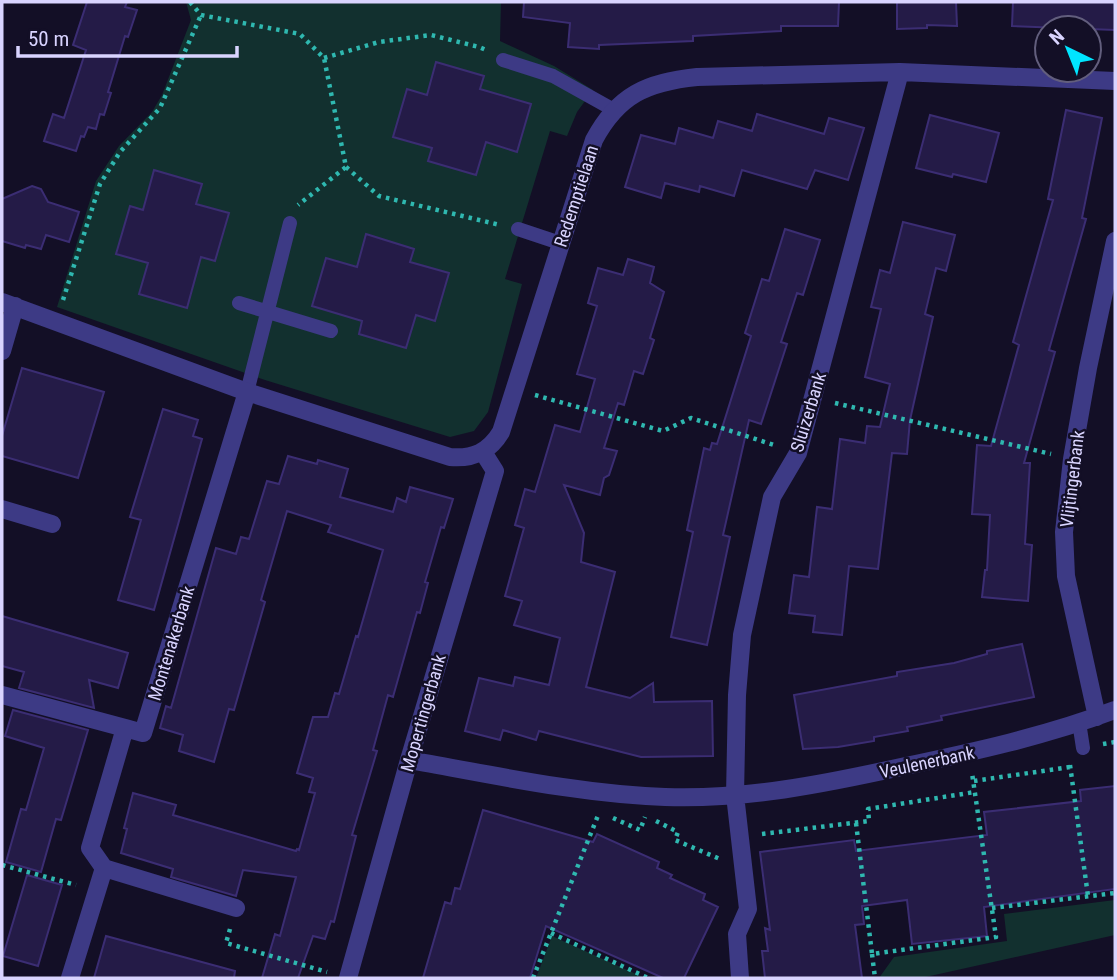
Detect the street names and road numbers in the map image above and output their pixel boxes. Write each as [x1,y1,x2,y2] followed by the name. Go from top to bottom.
[550,142,602,250] street label: Redemptielaan
[786,370,830,454] street label: Sluizerbank
[1056,429,1088,529] street label: Vlijtingerbank
[144,583,198,703] street label: Montenakerbank
[396,652,450,774] street label: Mopertingerbank
[878,742,976,782] street label: Veulenerbank

